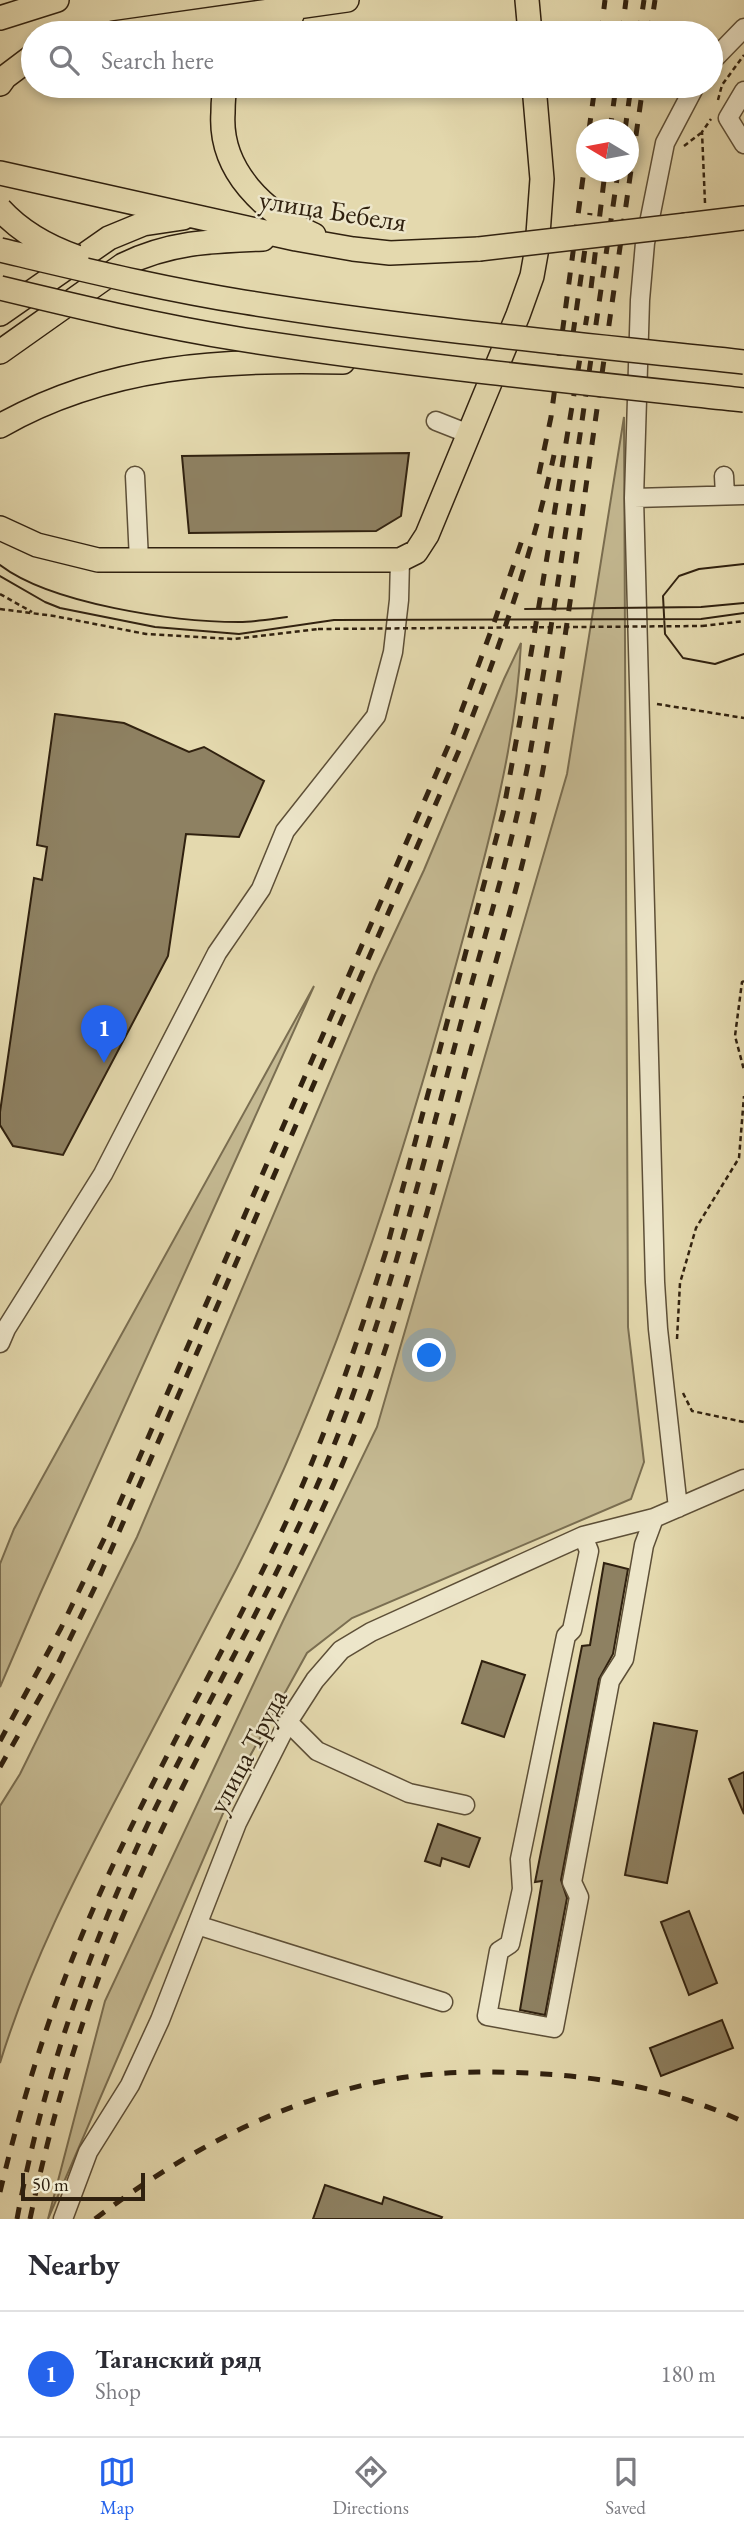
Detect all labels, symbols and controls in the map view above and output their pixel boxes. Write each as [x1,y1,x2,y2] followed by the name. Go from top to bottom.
[21,21,723,98] search box
[45,41,83,79] icon: search
[101,43,214,77] text: Search here
[576,119,639,182] north arrow
[257,181,409,239] street label: улица Бебеля
[81,1005,127,1063] pin: 1
[412,1338,446,1372] your location
[199,1682,295,1820] street label: улица Труда
[21,2170,145,2202] scale bar
[32,2172,69,2197] text: 50 m
[28,2245,120,2284] text: Nearby
[95,2342,261,2376] text: Таганский ряд
[45,2359,57,2389] text: 1
[660,2359,716,2389] text: 180 m
[95,2376,141,2406] text: Shop
[98,2453,136,2520] tab: Map
[332,2453,409,2520] tab: Directions
[605,2453,646,2520] tab: Saved

